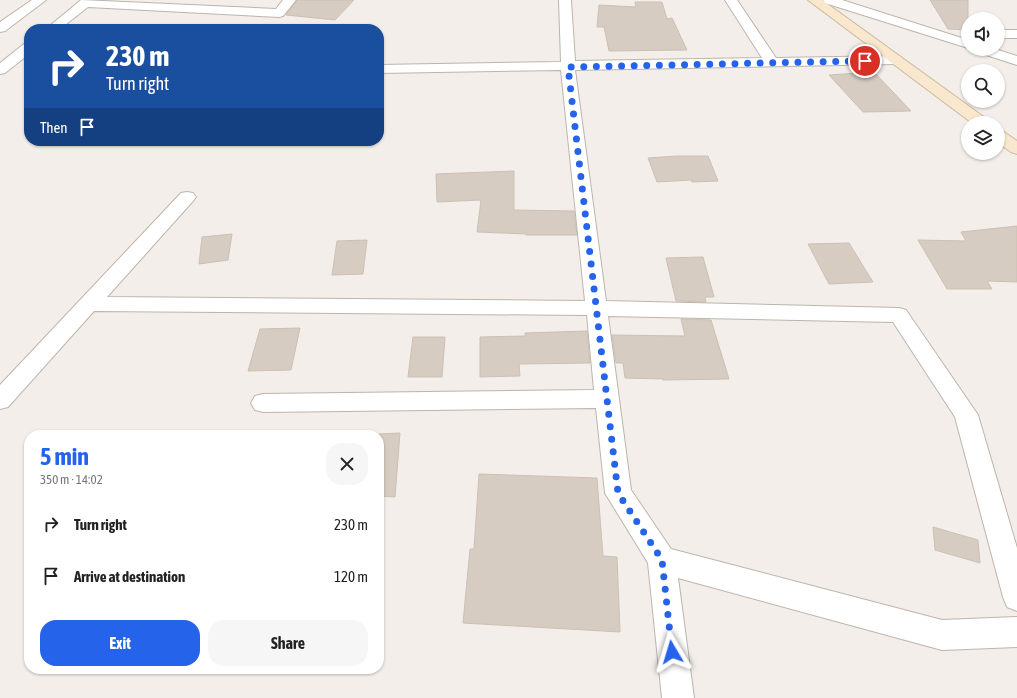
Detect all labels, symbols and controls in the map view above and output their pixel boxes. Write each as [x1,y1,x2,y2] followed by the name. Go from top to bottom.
[961,12,1005,160] map controls
[961,12,1005,56] button: sound
[40,40,92,92] icon: right
[106,40,169,72] text: 230 m
[848,44,882,78] pin
[854,50,876,72] icon: arrive
[961,64,1005,108] button: search
[106,73,169,94] text: Turn right
[76,116,98,138] icon: arrive
[961,116,1005,160] button: layers
[40,119,68,136] text: Then
[40,443,89,470] text: 5 min
[326,443,368,485] button: close
[40,472,103,487] text: 350 m · 14:02
[40,513,62,535] icon: right
[74,516,127,533] text: Turn right
[334,516,368,533] text: 230 m
[40,565,62,587] icon: arrive
[74,568,185,585] text: Arrive at destination
[334,568,368,585] text: 120 m
[40,620,200,666] button: Exit
[208,620,368,666] button: Share
[651,631,693,673] position arrow

